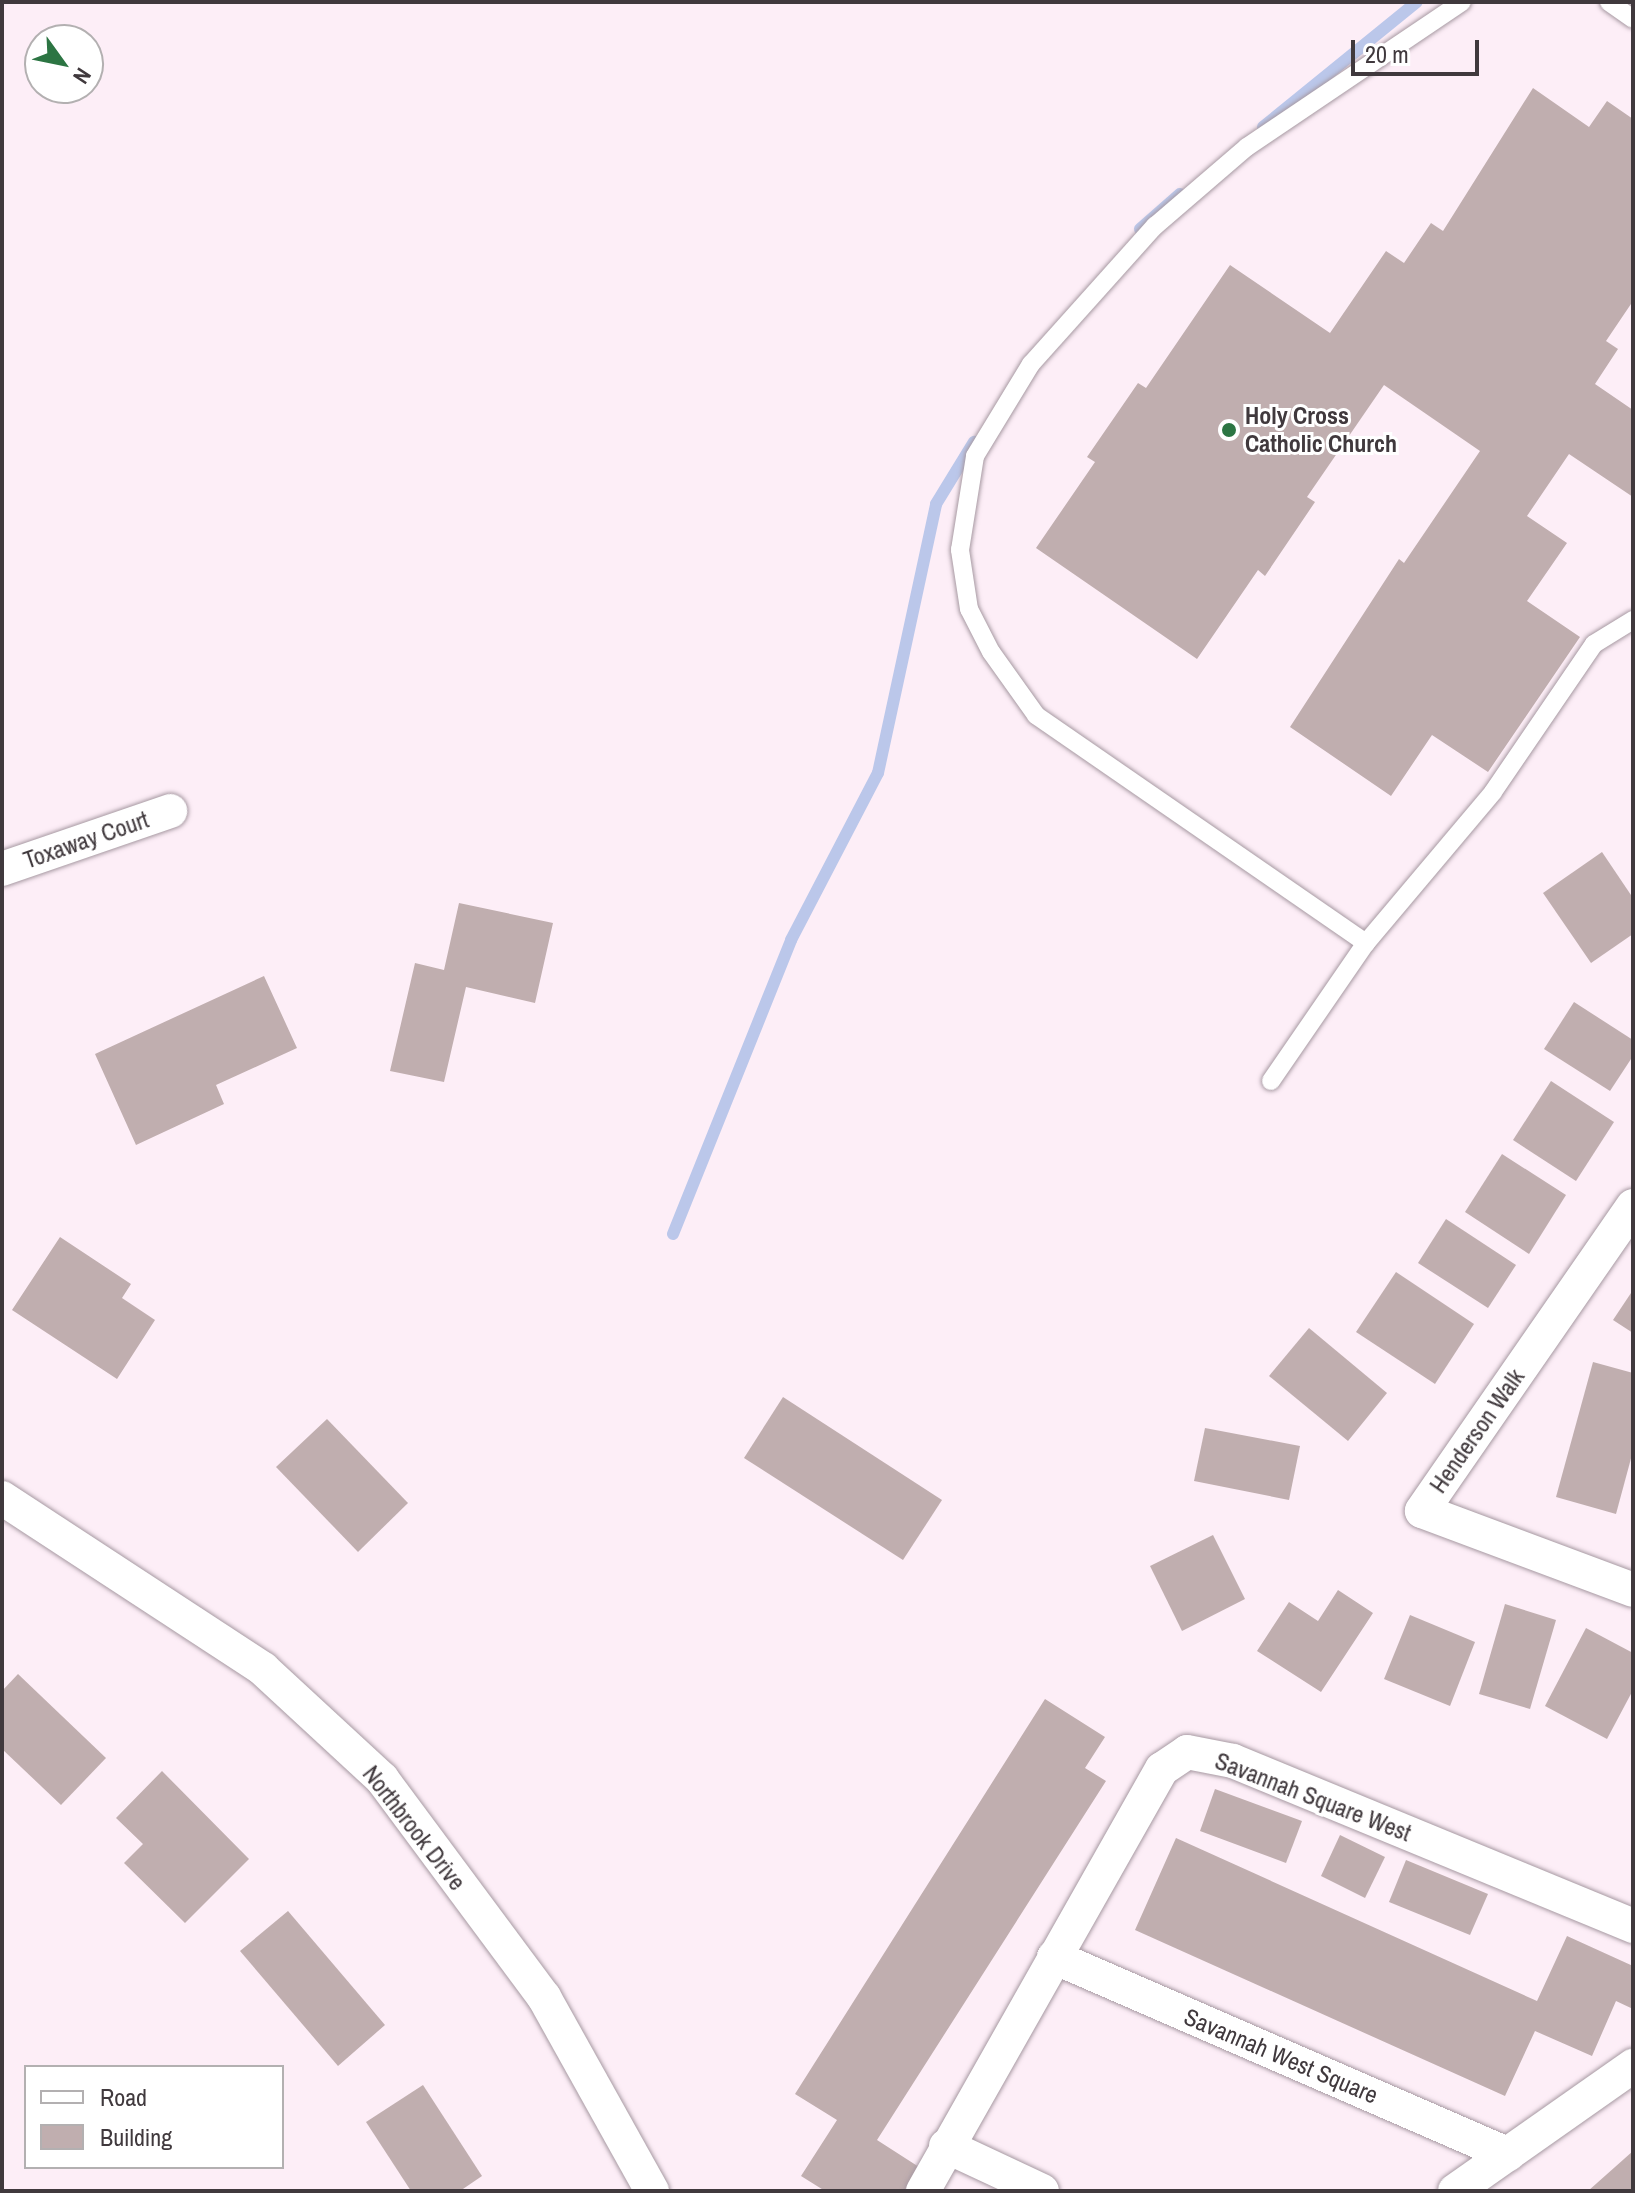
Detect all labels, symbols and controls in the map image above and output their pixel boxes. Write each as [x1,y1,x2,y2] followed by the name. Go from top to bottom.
[24,24,104,104] north arrow
[1355,24,1483,74] scale bar
[1365,38,1409,70] text: 20 m
[66,62,99,90] text: N
[1245,402,1397,458] place label: Holy Cross Catholic Church
[1220,421,1238,439] marker: Holy Cross Catholic Church
[20,805,152,875] street label: Toxaway Court
[1424,1363,1530,1499] street label: Henderson Walk
[1211,1746,1415,1848] street label: Savannah Square West
[357,1760,471,1896] street label: Northbrook Drive
[1180,2002,1382,2110] street label: Savannah West Square
[24,2065,284,2169] legend
[100,2081,147,2113] text: Road
[100,2121,172,2153] text: Building

